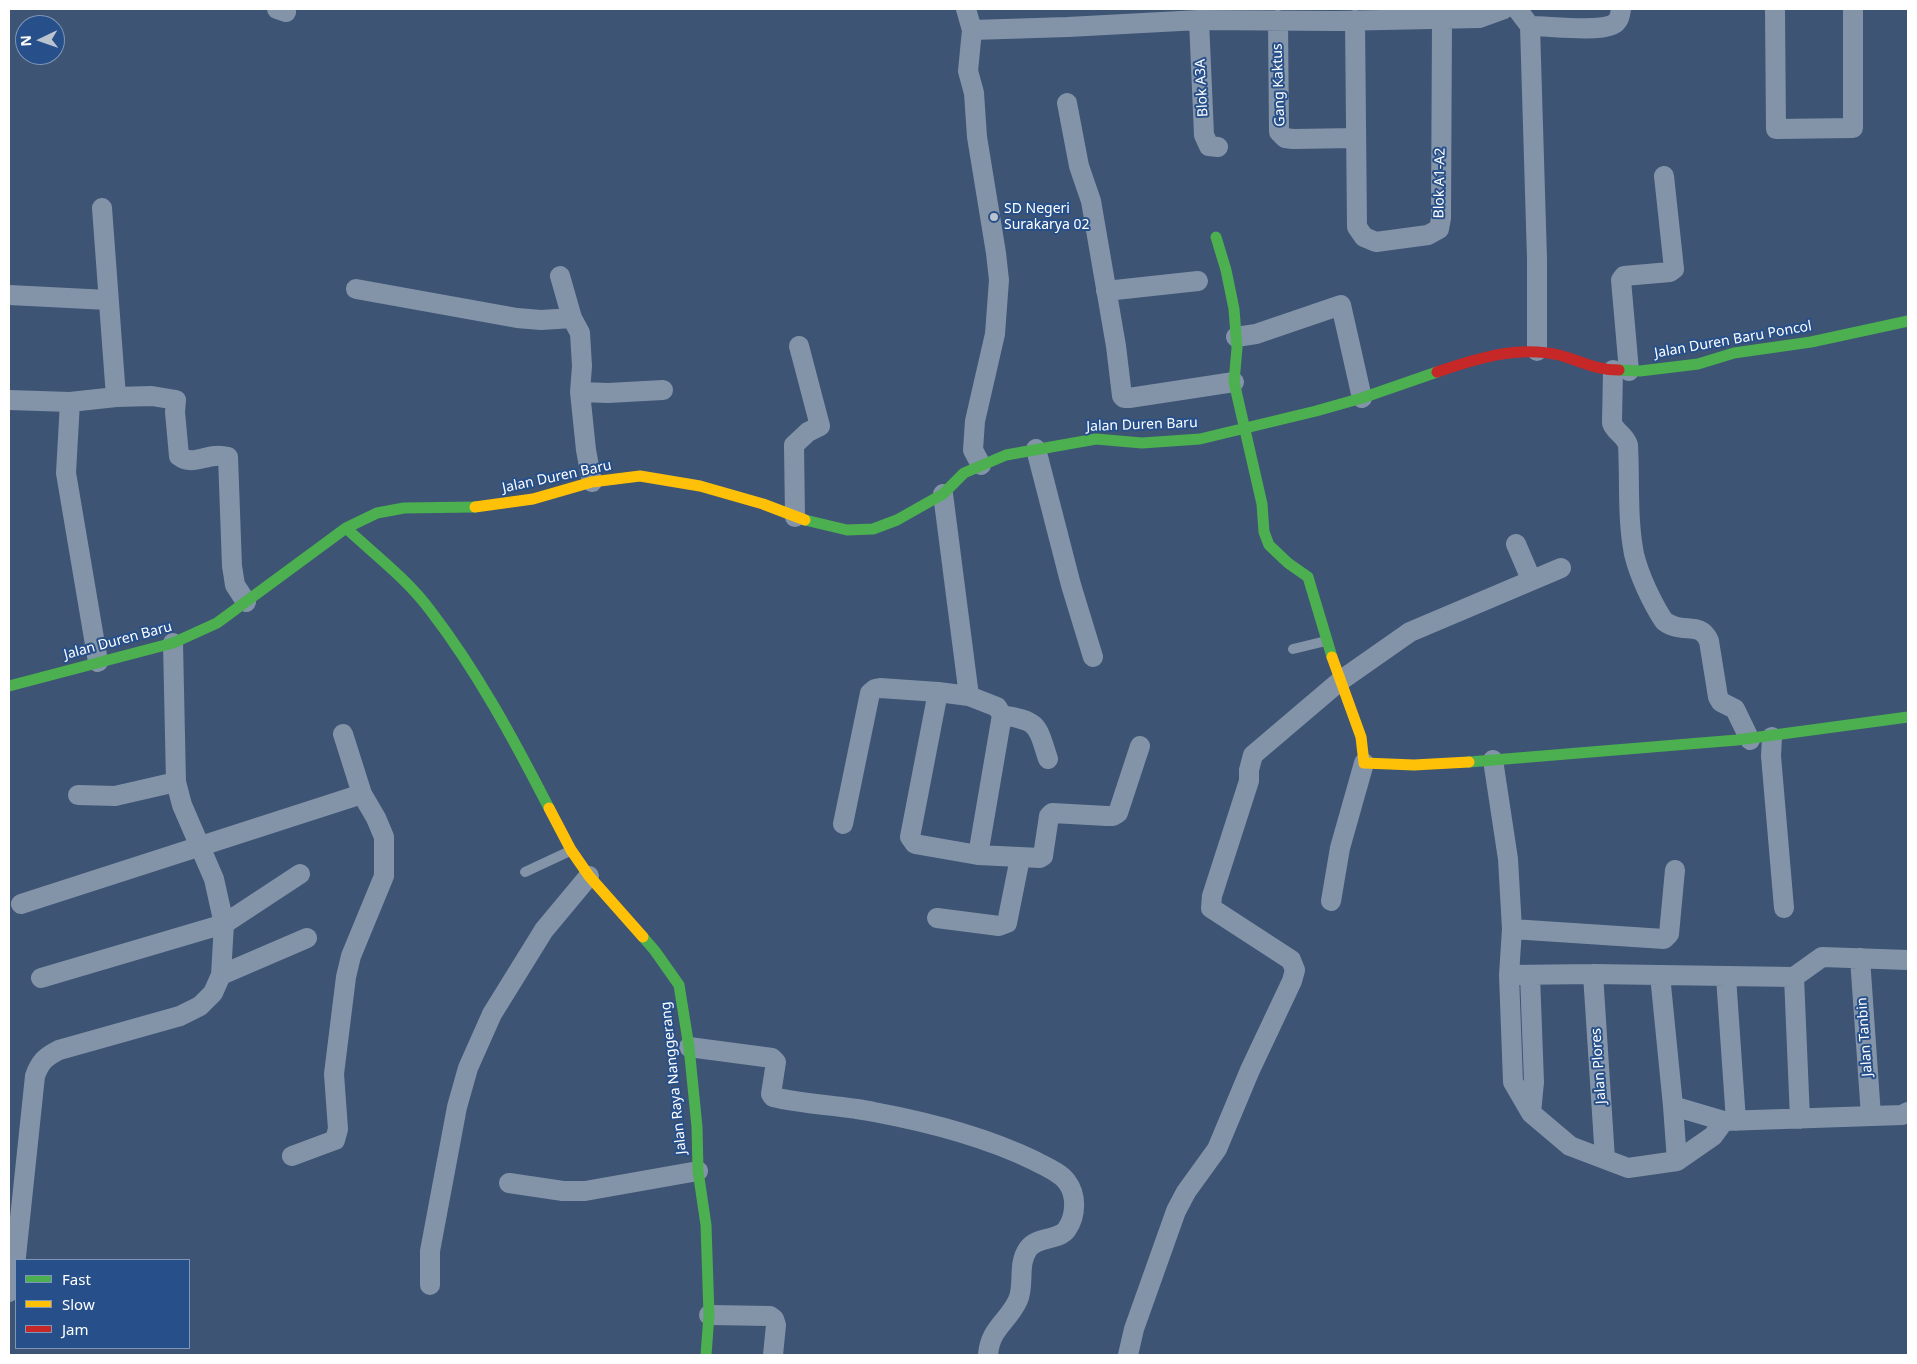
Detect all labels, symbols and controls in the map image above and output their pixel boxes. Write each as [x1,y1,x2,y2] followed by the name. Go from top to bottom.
[15,15,65,65] north arrow
[16,35,35,47] text: N
[1269,43,1289,127] street label: Gang Kaktus
[1192,59,1212,117] street label: Blok A3A
[1431,148,1449,218] street label: Blok A1-A2
[1004,201,1089,233] place label: SD Negeri Surakarya 02
[988,211,1000,223] marker: SD Negeri Surakarya 02
[1653,318,1813,362] street label: Jalan Duren Baru Poncol
[1086,415,1198,435] street label: Jalan Duren Baru
[501,457,613,497] street label: Jalan Duren Baru
[62,618,174,664] street label: Jalan Duren Baru
[1854,997,1876,1077] street label: Jalan Tanbin
[658,1001,690,1155] street label: Jalan Raya Nanggerang
[1588,1027,1610,1105] street label: Jalan Plores
[15,1259,190,1349] legend
[62,1269,91,1289] text: Fast
[62,1294,95,1314] text: Slow
[62,1319,89,1339] text: Jam

